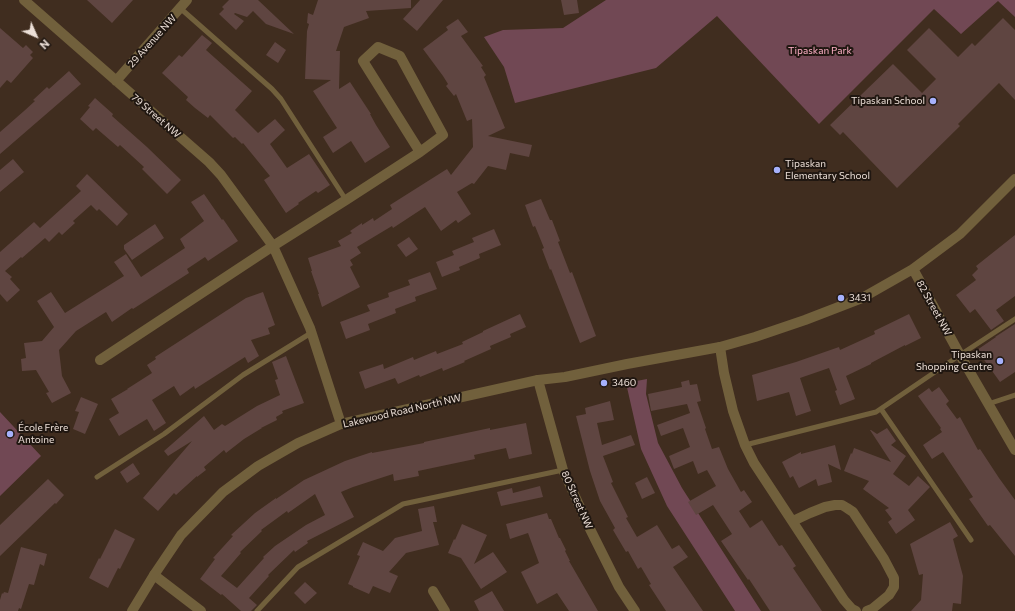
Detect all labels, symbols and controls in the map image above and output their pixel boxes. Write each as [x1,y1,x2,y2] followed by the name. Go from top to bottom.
[125,12,179,70] street label: 29 Avenue NW
[16,16,56,56] north arrow
[37,37,52,52] text: N
[788,45,852,57] park label: Tipaskan Park
[129,91,183,141] street label: 79 Street NW
[851,95,925,107] place label: Tipaskan School
[928,96,938,106] marker: Tipaskan School
[785,158,870,182] place label: Tipaskan Elementary School
[772,165,782,175] marker: Tipaskan Elementary School
[914,278,954,338] street label: 82 Street NW
[849,292,871,304] place label: 3431
[836,293,846,303] marker: 3431
[916,349,992,372] place label: Tipaskan Shopping Centre
[995,356,1005,366] marker: Tipaskan Shopping Centre
[612,377,636,389] place label: 3460
[599,378,609,388] marker: 3460
[342,392,462,430] street label: Lakewood Road North NW
[18,422,68,446] place label: École Frère Antoine
[5,429,15,439] marker: École Frère Antoine
[559,469,595,531] street label: 80 Street NW

